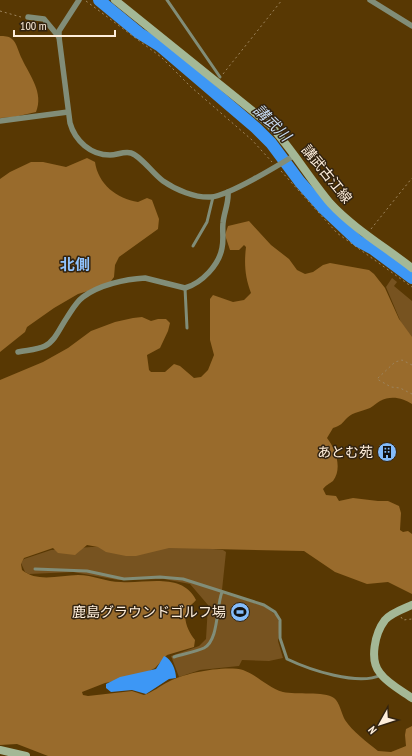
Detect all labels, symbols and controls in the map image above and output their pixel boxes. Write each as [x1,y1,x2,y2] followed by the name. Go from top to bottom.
[14,12,115,38] scale bar
[20,18,47,33] text: 100 m
[250,100,296,147] water label: 講武川
[298,141,356,207] street label: 講武古江線
[60,255,90,274] district label: 北側
[376,441,398,463] building icon: あとむ苑
[317,443,373,461] place label: あとむ苑
[229,601,251,623] sports icon: 鹿島グラウンドゴルフ場
[72,603,226,621] place label: 鹿島グラウンドゴルフ場
[360,704,400,744] north arrow
[365,724,380,737] text: N

